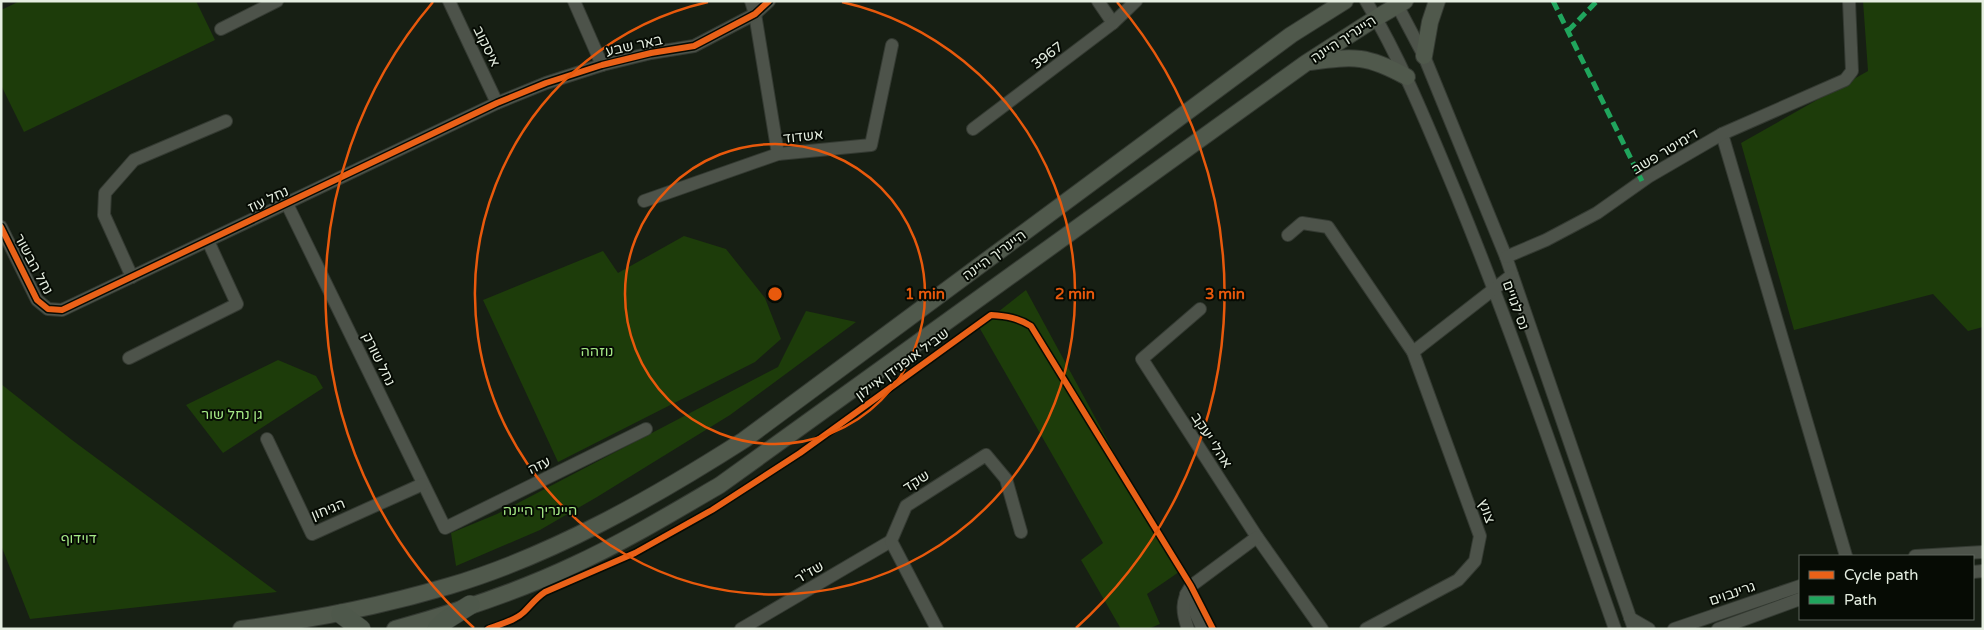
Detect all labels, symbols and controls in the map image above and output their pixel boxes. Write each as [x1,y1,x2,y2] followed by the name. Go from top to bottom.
[1307,12,1379,67] street label: היינריך היינה
[469,23,504,70] street label: איסקוב
[604,31,664,60] street label: באר שבע
[1028,38,1066,73] street label: 3967
[1629,125,1702,178] street label: דימיטר פשב
[782,126,824,147] street label: אשדוד
[245,183,291,216] street label: נחל עוז
[959,227,1029,284] street label: היינריך היינה
[10,231,57,298] street label: נחל הבשור
[1499,278,1532,332] street label: נס לגויים
[766,285,784,303] centre of rings
[905,285,945,303] text: 1 min
[1055,285,1095,303] text: 2 min
[1205,285,1245,303] text: 3 min
[852,325,953,404] street label: שביל אופנידן איילון
[358,330,399,389] street label: נחל שורק
[581,343,613,360] park label: נוזהה
[201,406,263,423] park label: גן נחל שור
[1187,409,1236,471] street label: אהלי יעקב
[525,453,553,478] street label: עזה
[900,467,933,496] street label: שקד
[309,495,348,524] street label: הגיחון
[1474,497,1499,526] street label: צונץ
[503,502,577,519] park label: היינריך היינה
[61,530,97,547] park label: דוידוף
[1799,555,1974,620] legend
[792,557,827,587] street label: שז"ר
[1844,566,1918,584] text: Cycle path
[1707,578,1758,609] street label: גרינבוים
[1844,591,1877,609] text: Path

